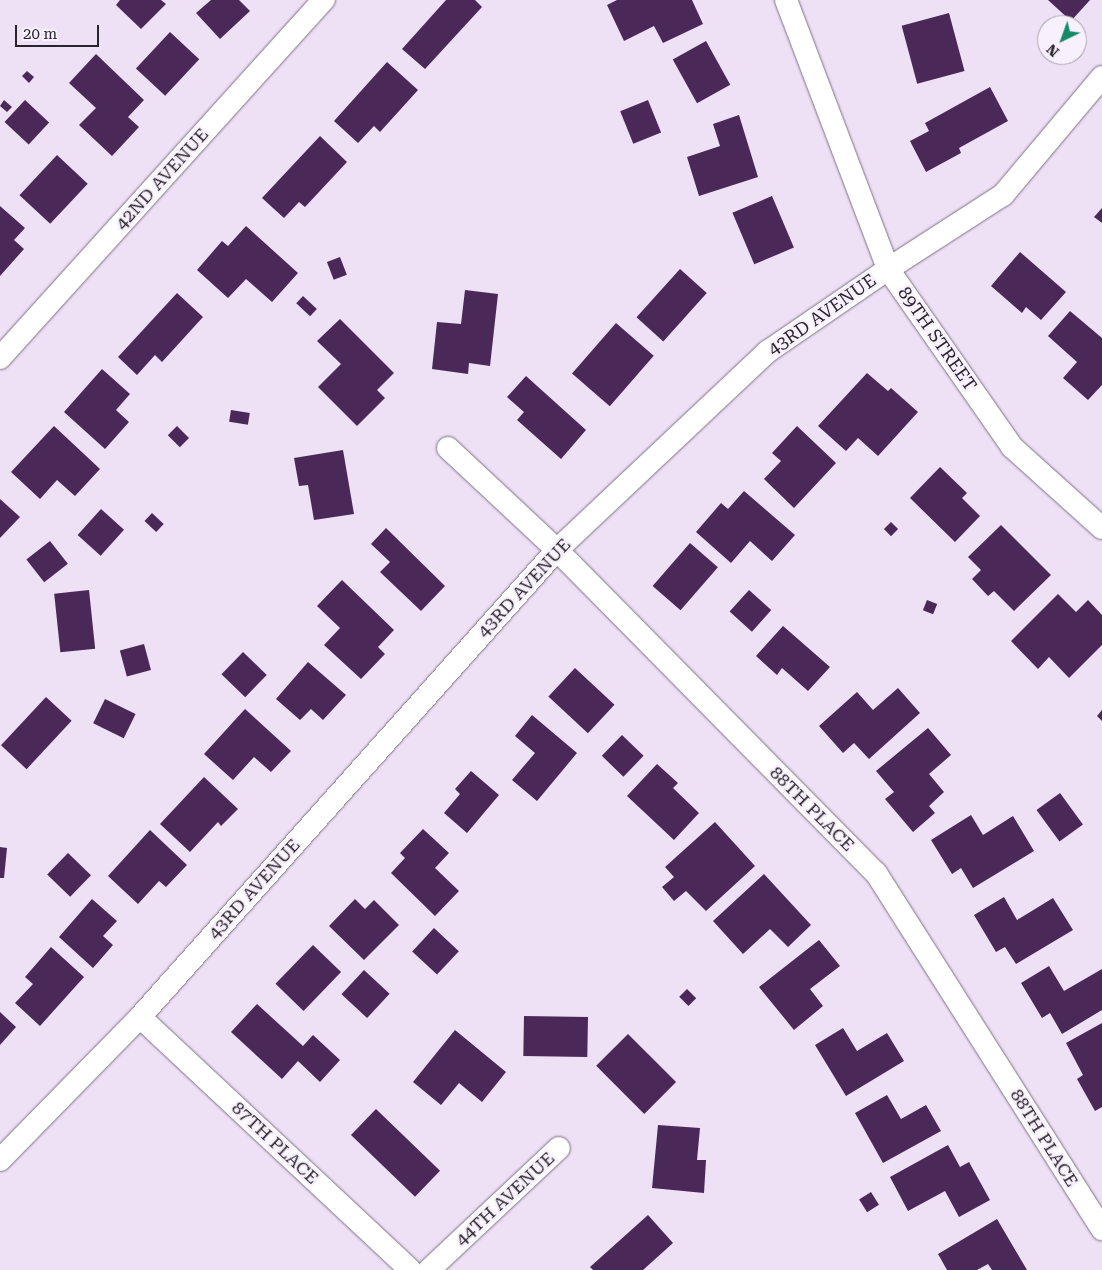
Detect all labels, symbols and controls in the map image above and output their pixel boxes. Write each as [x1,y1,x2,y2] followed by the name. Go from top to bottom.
[18,15,101,47] scale bar
[1037,15,1087,65] north arrow
[23,25,57,43] text: 20 m
[1043,41,1062,60] text: N
[111,124,213,234] street label: 42ND AVENUE
[764,270,880,360] street label: 43RD AVENUE
[893,283,981,395] street label: 89TH STREET
[473,534,575,642] street label: 43RD AVENUE
[765,762,859,856] street label: 88TH PLACE
[203,835,305,943] street label: 43RD AVENUE
[1005,1085,1083,1191] street label: 88TH PLACE
[227,1097,323,1189] street label: 87TH PLACE
[451,1148,559,1250] street label: 44TH AVENUE

